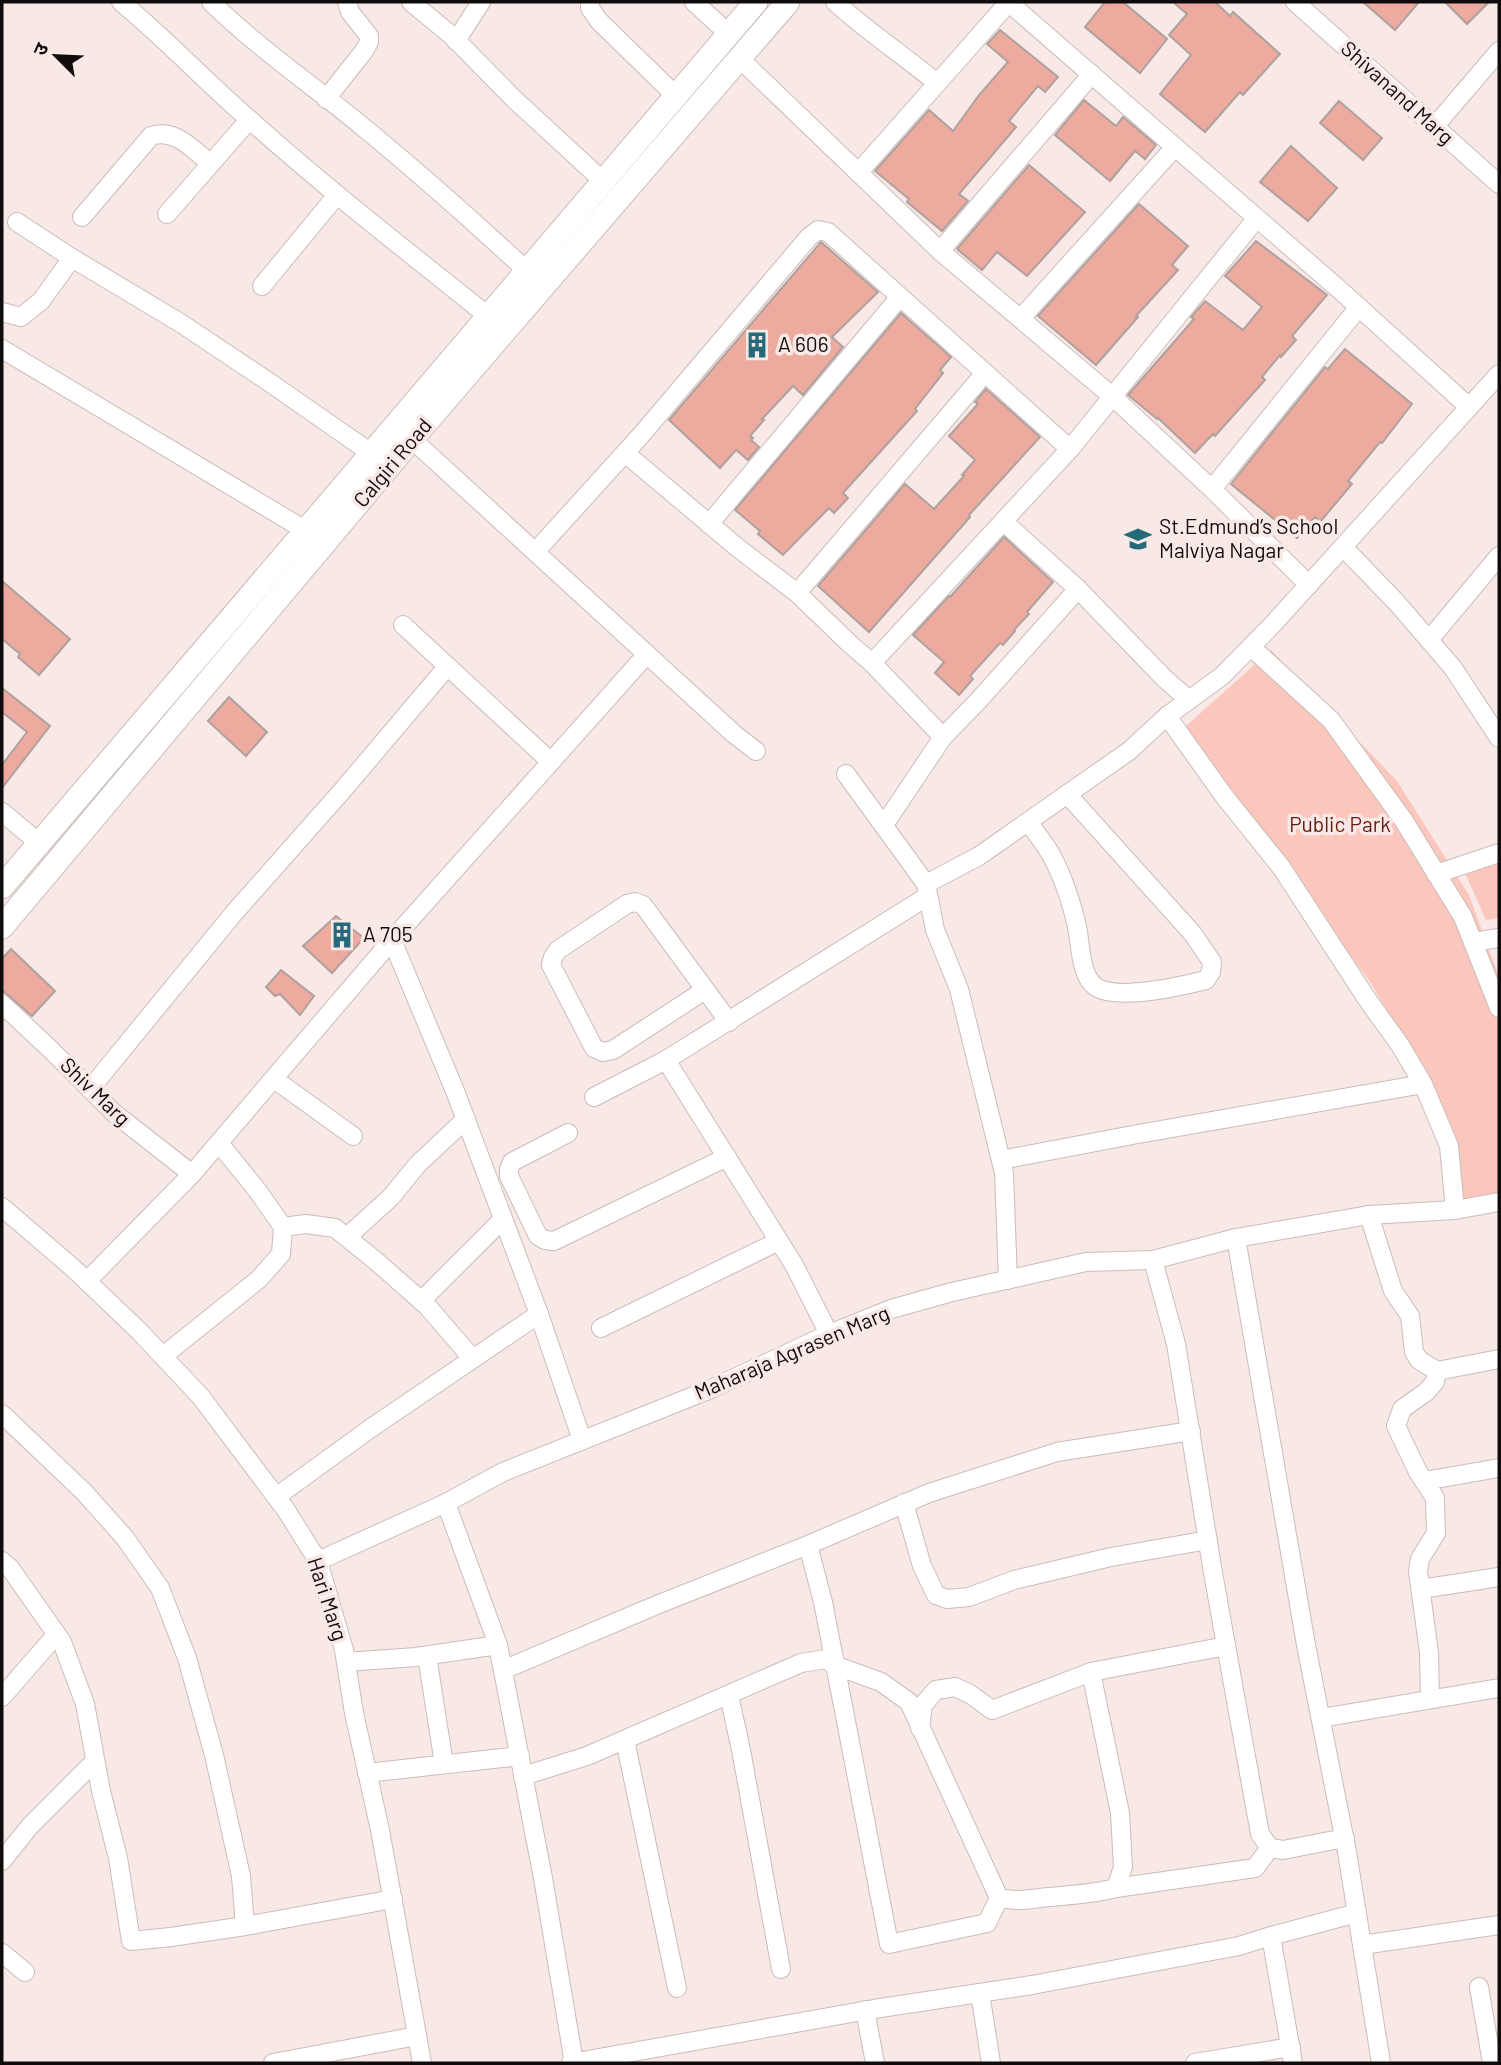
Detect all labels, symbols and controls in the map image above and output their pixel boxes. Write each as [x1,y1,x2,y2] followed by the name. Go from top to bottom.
[21,21,91,91] north arrow
[1337,35,1459,149] street label: Shivanand Marg
[27,38,53,59] text: उ
[742,330,772,360] building icon: A 606
[778,331,828,356] place label: A 606
[347,412,436,512] street label: Calgiri Road
[1159,513,1338,562] place label: St.Edmund’s School Malviya Nagar
[1123,524,1153,554] school or university icon: St.Edmund’s School Malviya Nagar
[1289,811,1391,836] park label: Public Park
[327,920,357,950] building icon: A 705
[363,921,413,946] place label: A 705
[56,1052,136,1130] street label: Shiv Marg
[690,1299,893,1404] street label: Maharaja Agrasen Marg
[303,1554,354,1643] street label: Hari Marg

